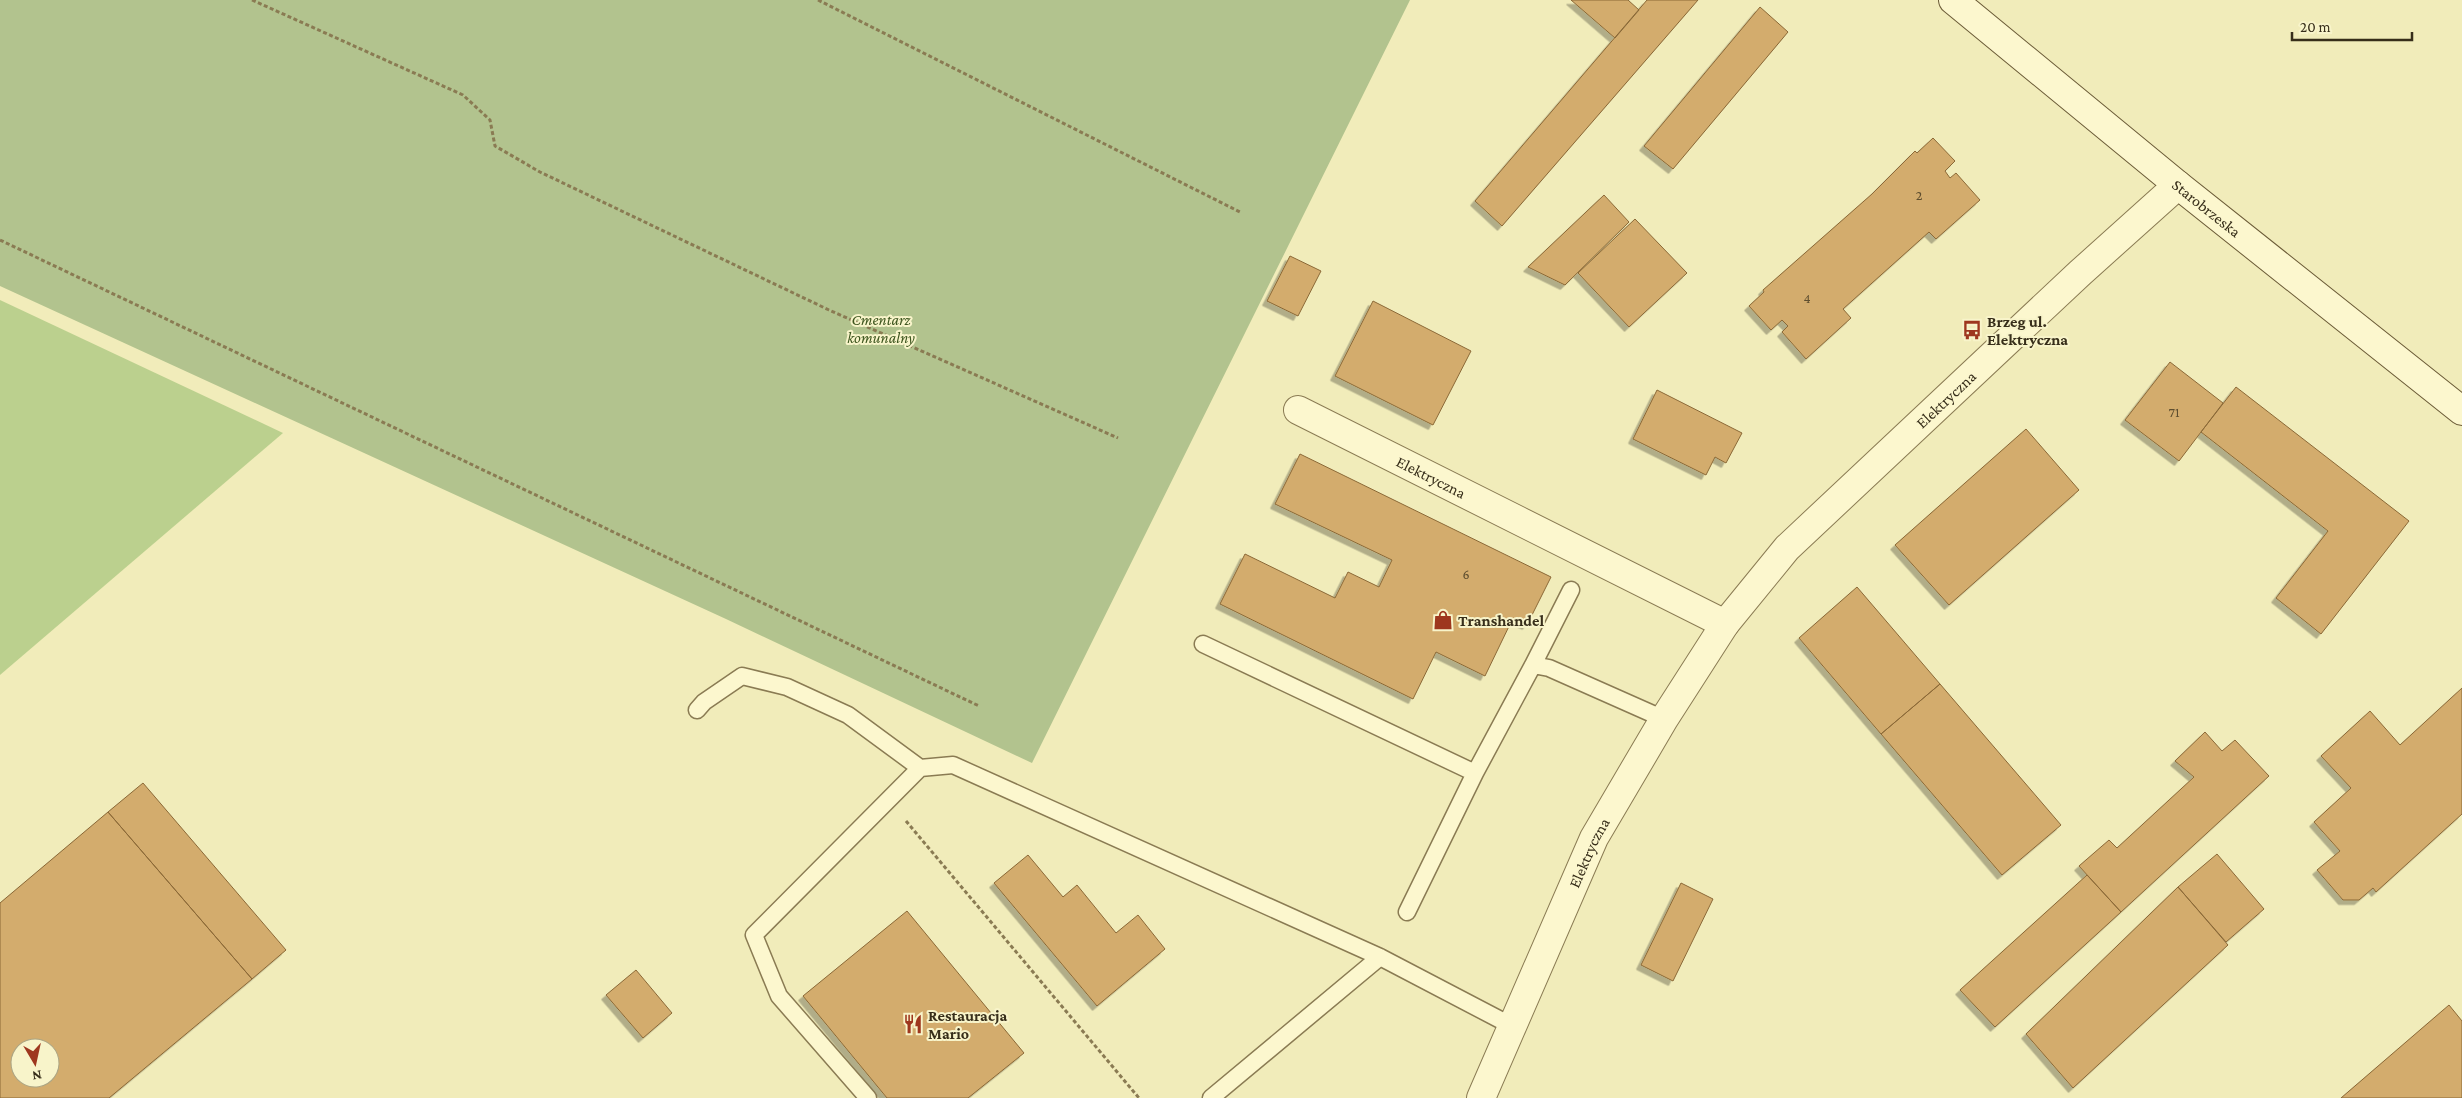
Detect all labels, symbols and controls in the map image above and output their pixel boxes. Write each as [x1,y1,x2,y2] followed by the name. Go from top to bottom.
[2292,10,2412,42] scale bar
[2300,19,2331,35] text: 20 m
[2169,176,2244,241] street label: Starobrzeska
[1916,187,1923,203] house number: 2
[1803,290,1811,306] house number: 4
[847,311,915,347] park label: Cmentarz komunalny
[1987,313,2068,348] place label: Brzeg ul. Elektryczna
[1961,319,1983,341] bus stop icon: Brzeg ul. Elektryczna
[1913,367,1980,431] street label: Elektryczna
[2168,404,2180,420] house number: 71
[1394,453,1469,502] street label: Elektryczna
[1462,566,1470,582] house number: 6
[1432,609,1454,631] shop icon: Transhandel
[1458,612,1545,629] place label: Transhandel
[1565,814,1613,890] street label: Elektryczna
[928,1007,1008,1042] place label: Restauracja Mario
[902,1013,924,1035] restaurant icon: Restauracja Mario
[10,1038,60,1088] north arrow
[31,1067,43,1085] text: N

